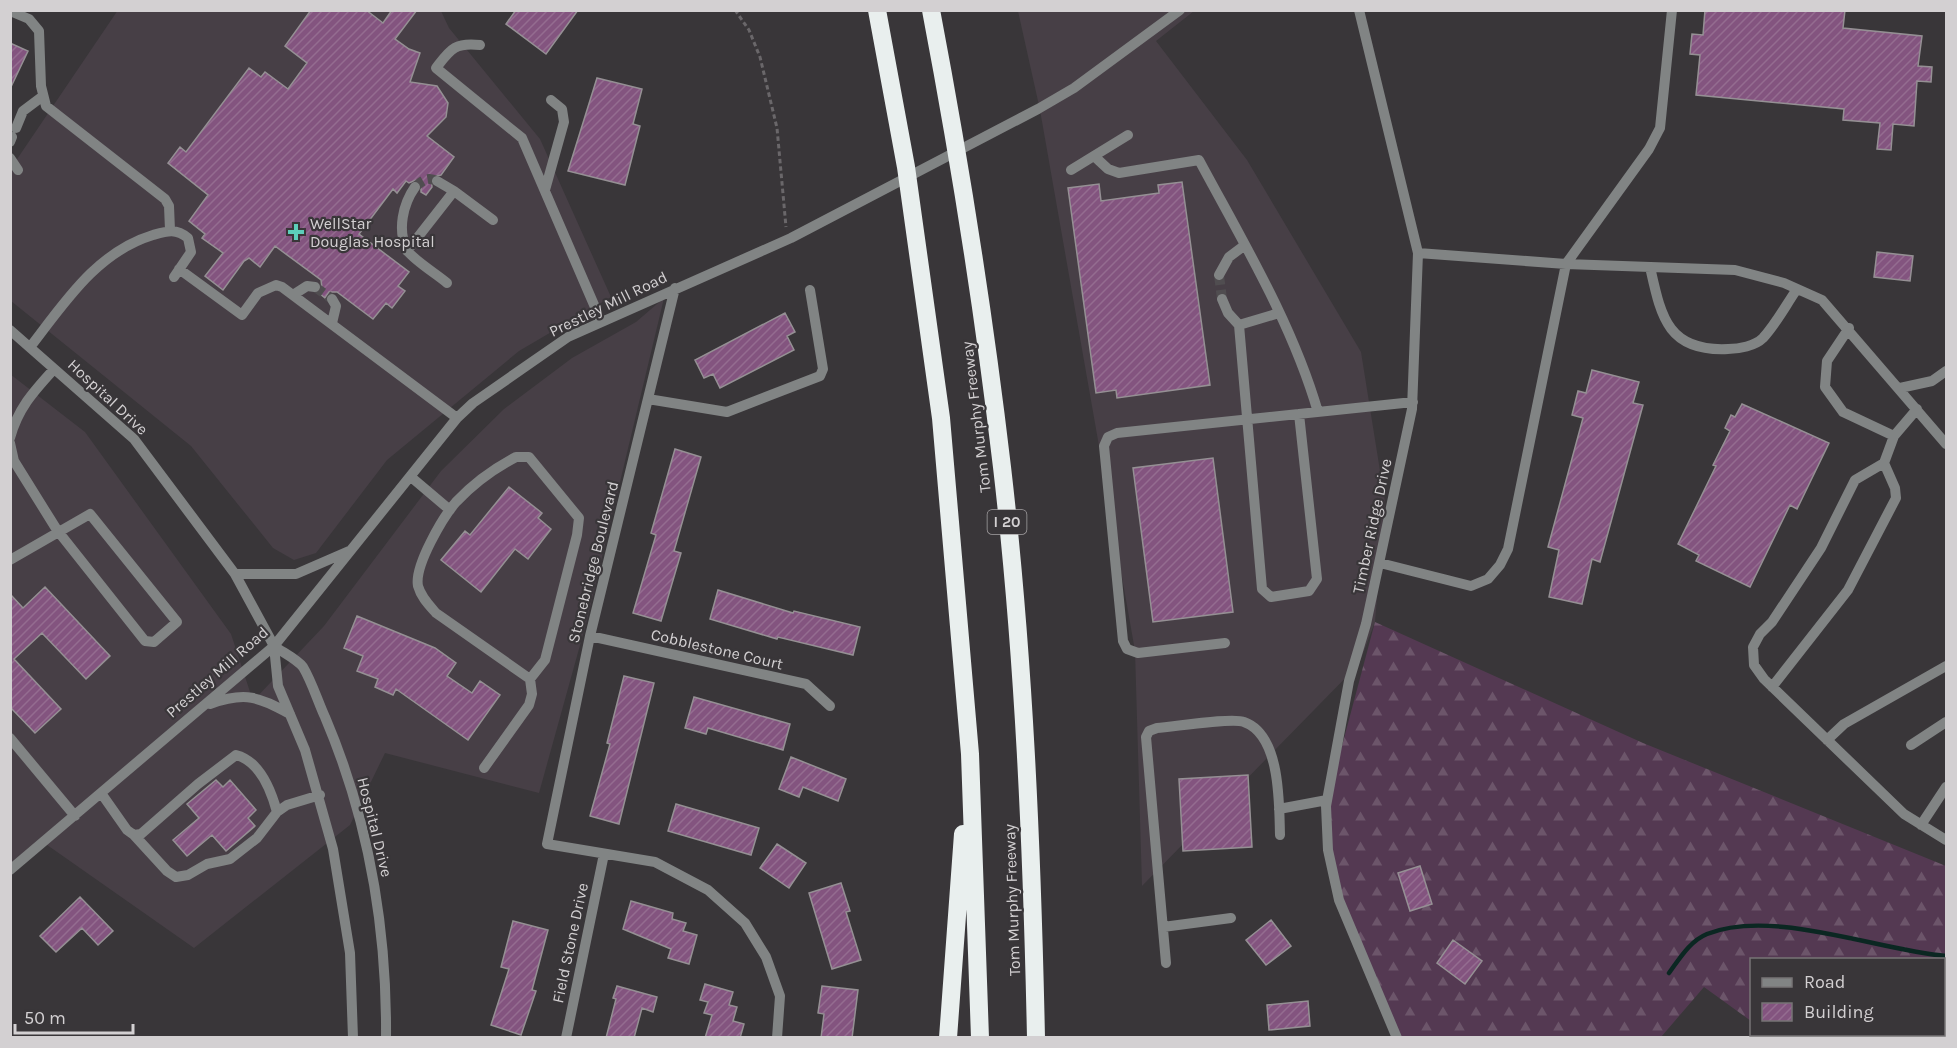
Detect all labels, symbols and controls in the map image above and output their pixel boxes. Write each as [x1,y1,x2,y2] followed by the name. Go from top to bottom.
[310,214,435,251] place label: WellStar Douglas Hospital
[287,223,305,241] marker: WellStar Douglas Hospital
[546,267,670,341] street label: Prestley Mill Road
[957,340,995,494] street label: Tom Murphy Freeway
[64,355,152,439] street label: Hospital Drive
[1348,457,1396,595] street label: Timber Ridge Drive
[564,479,622,645] street label: Stonebridge Boulevard
[988,510,1026,534] road number: I 20
[162,622,272,722] street label: Prestley Mill Road
[649,625,785,673] street label: Cobblestone Court
[353,775,397,879] street label: Hospital Drive
[1000,823,1024,976] street label: Tom Murphy Freeway
[548,881,592,1005] street label: Field Stone Drive
[1750,958,1945,1036] legend
[1804,971,1845,993] text: Road
[15,997,134,1035] scale bar
[1804,1001,1874,1023] text: Building
[24,1007,66,1029] text: 50 m

